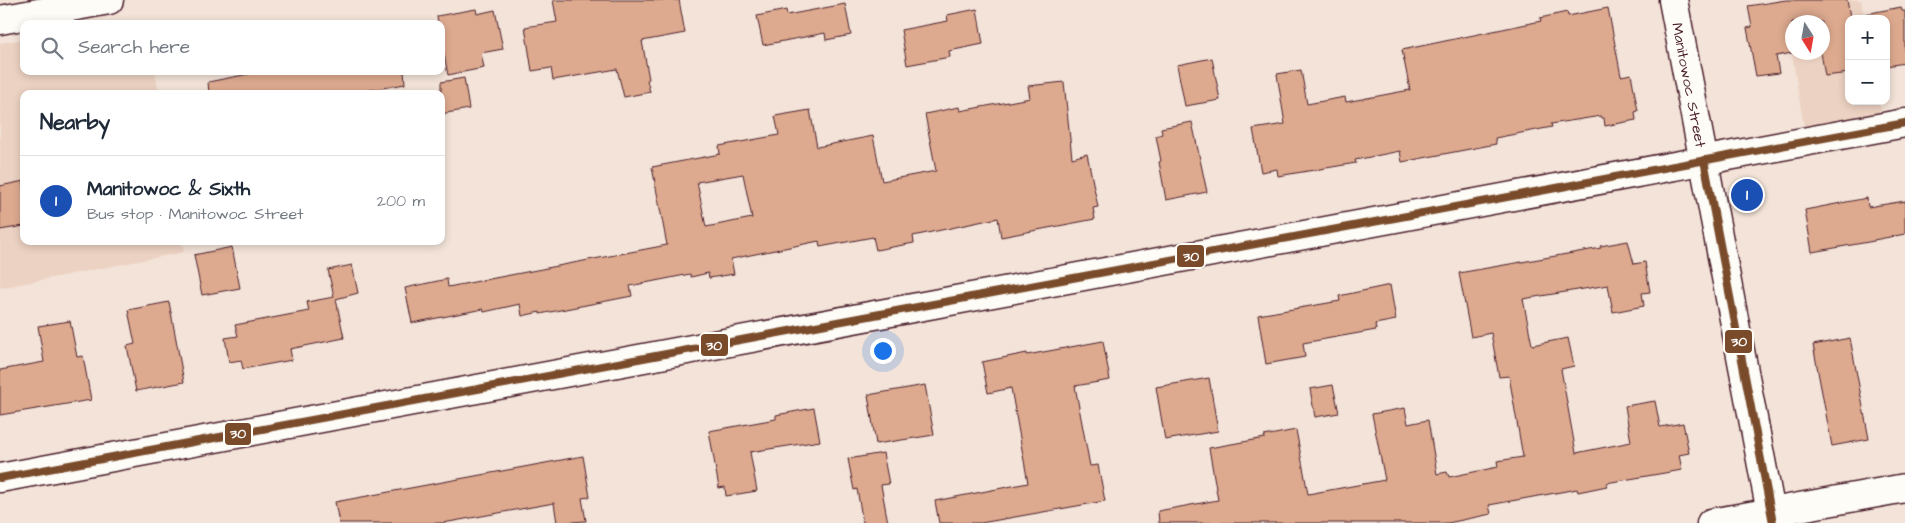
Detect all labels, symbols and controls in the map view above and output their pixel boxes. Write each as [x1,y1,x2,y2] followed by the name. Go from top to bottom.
[1785,15,1830,60] north arrow
[1845,15,1890,105] map controls
[1845,15,1890,60] button: +
[20,20,445,75] search box
[1666,21,1711,149] street label: Manitowoc Street
[38,34,66,62] icon: search
[78,34,190,61] text: Search here
[1845,60,1890,105] button: −
[40,108,110,137] text: Nearby
[87,176,250,203] text: Manitowoc & Sixth
[1731,176,1763,214] pin: 1
[55,190,57,212] text: 1
[377,190,425,212] text: 200 m
[87,203,304,225] text: Bus stop · Manitowoc Street
[1176,244,1205,268] line badge: 30
[1182,247,1199,267] text: 30
[1724,329,1753,354] line badge: 30
[1730,332,1747,352] text: 30
[700,333,729,357] line badge: 30
[705,336,722,356] text: 30
[870,338,896,364] your location
[224,422,252,446] line badge: 30
[229,424,246,444] text: 30

